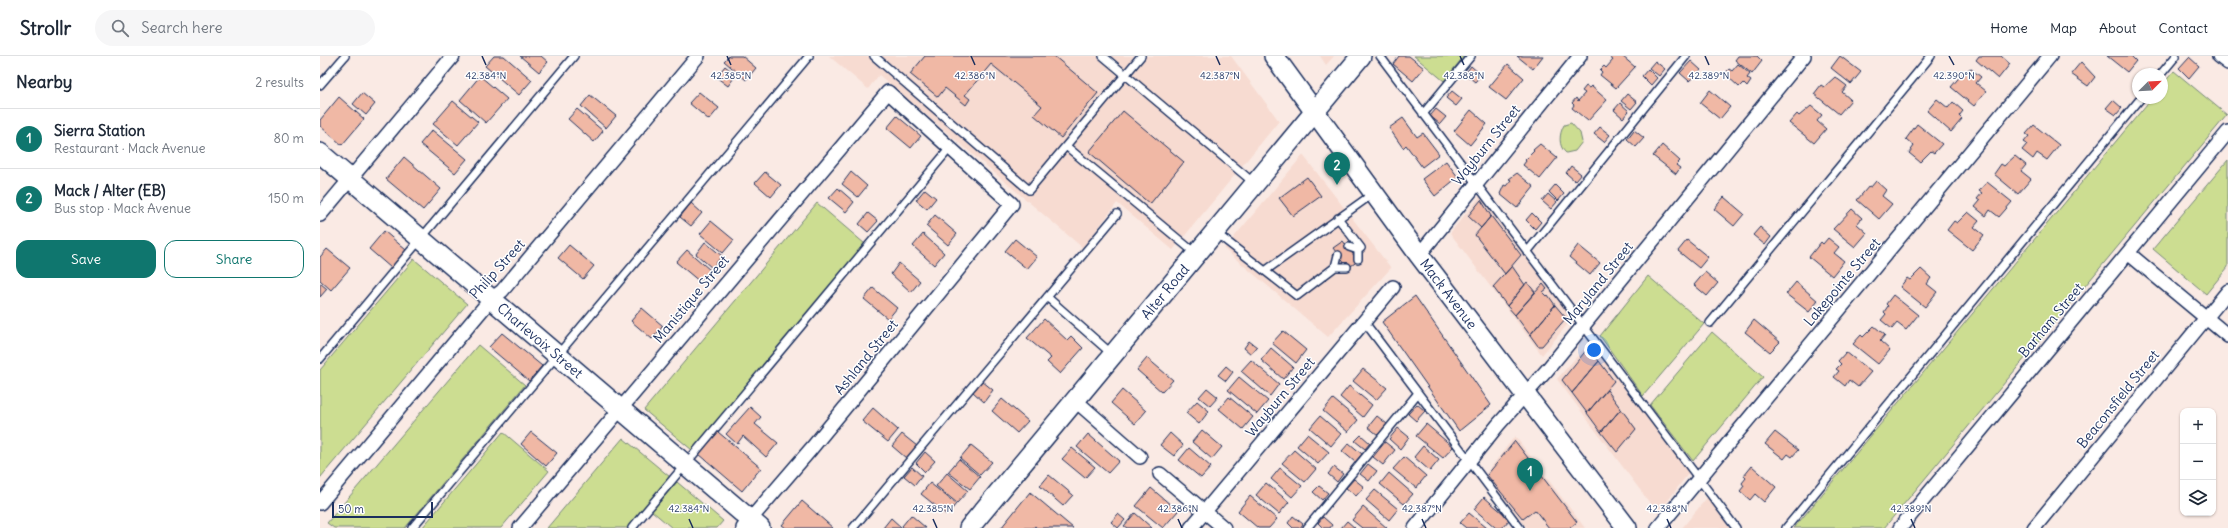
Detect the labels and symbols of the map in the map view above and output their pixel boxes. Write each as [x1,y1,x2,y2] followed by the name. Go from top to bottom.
[2132,68,2168,104] north arrow
[466,69,506,82] text: 42.384°N
[711,69,751,82] text: 42.385°N
[955,69,995,82] text: 42.386°N
[1200,69,1240,82] text: 42.387°N
[1444,69,1484,82] text: 42.388°N
[1689,69,1729,82] text: 42.389°N
[1933,69,1975,82] text: 42.390°N
[1448,101,1524,189] street label: Wayburn Street
[1324,152,1350,185] pin: 2
[1800,234,1884,330] street label: Lakepointe Street
[465,235,529,303] street label: Philip Street
[1559,238,1637,328] street label: Maryland Street
[649,251,733,346] street label: Manistique Street
[1416,255,1481,333] street label: Mack Avenue
[1137,261,1193,323] street label: Alter Road
[2015,279,2088,361] street label: Barham Street
[493,299,587,382] street label: Charlevoix Street
[830,316,902,398] street label: Ashland Street
[1584,340,1604,360] your location
[2073,346,2163,452] street label: Beaconsfield Street
[1241,353,1319,441] street label: Wayburn Street
[1517,458,1543,491] pin: 1
[332,500,433,519] scale bar
[669,502,709,515] text: 42.384°N
[913,502,953,515] text: 42.385°N
[1158,502,1198,515] text: 42.386°N
[1402,502,1442,515] text: 42.387°N
[1647,502,1687,515] text: 42.388°N
[1891,502,1931,515] text: 42.389°N

